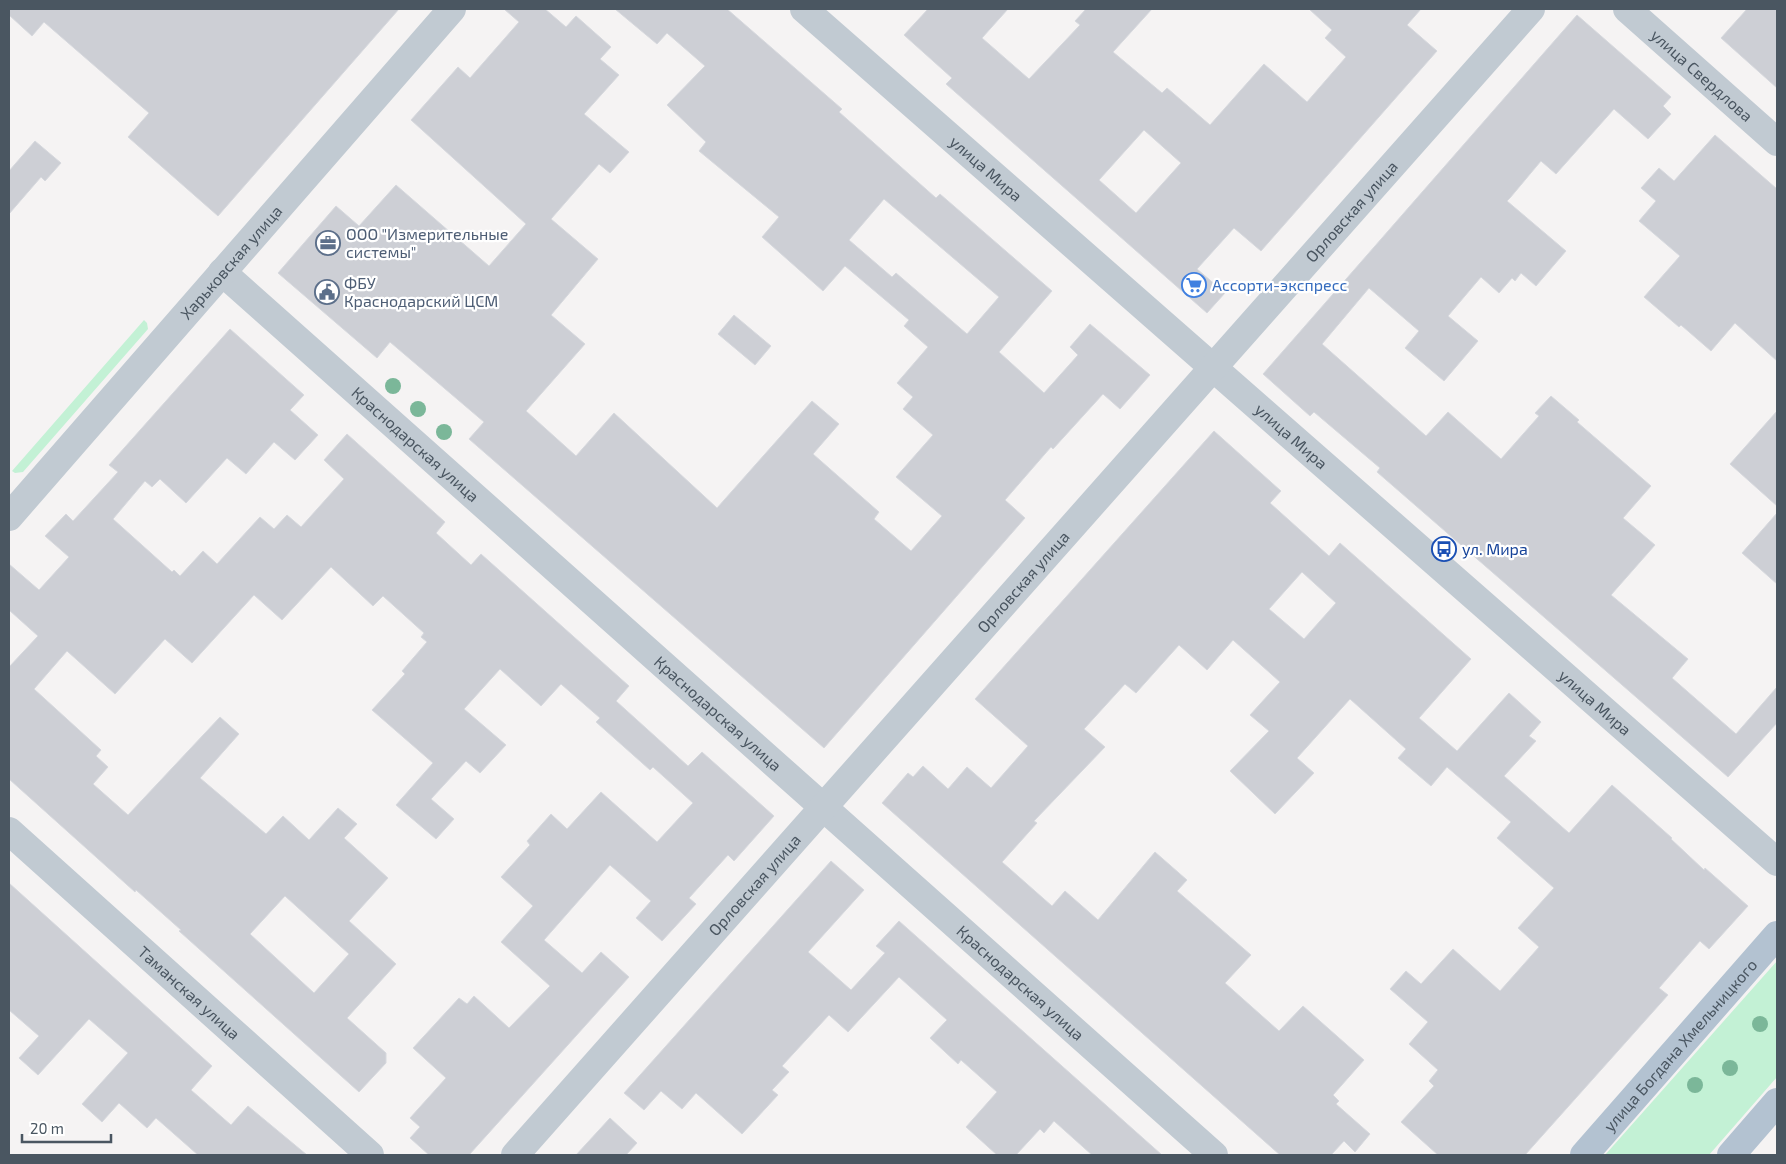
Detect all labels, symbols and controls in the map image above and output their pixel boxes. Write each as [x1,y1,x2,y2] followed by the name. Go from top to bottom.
[1647,25,1757,125] street label: улица Свердлова
[946,131,1026,205] street label: улица Мира
[1301,156,1401,266] street label: Орловская улица
[176,201,286,323] street label: Харьковская улица
[346,224,508,261] place label: ООО "Измерительные системы"
[315,230,341,256] office icon: ООО "Измерительные системы"
[1181,272,1207,298] supermarket icon: Ассорти-экспресс
[344,273,498,310] place label: ФБУ Краснодарский ЦСМ
[1212,275,1347,294] place label: Ассорти-экспресс
[314,279,340,305] public building icon: ФБУ Краснодарский ЦСМ
[348,382,483,505] street label: Краснодарская улица
[1251,399,1332,473] street label: улица Мира
[973,527,1073,636] street label: Орловская улица
[1431,536,1457,562] bus stop icon: ул. Мира
[1462,539,1528,559] place label: ул. Мира
[651,652,786,775] street label: Краснодарская улица
[1555,665,1635,739] street label: улица Мира
[704,830,804,939] street label: Орловская улица
[953,921,1088,1044] street label: Краснодарская улица
[134,942,244,1043] street label: Таманская улица
[1599,955,1761,1136] street label: улица Богдана Хмельницкого
[22,1112,111,1144] scale bar
[30,1119,64,1137] text: 20 m

